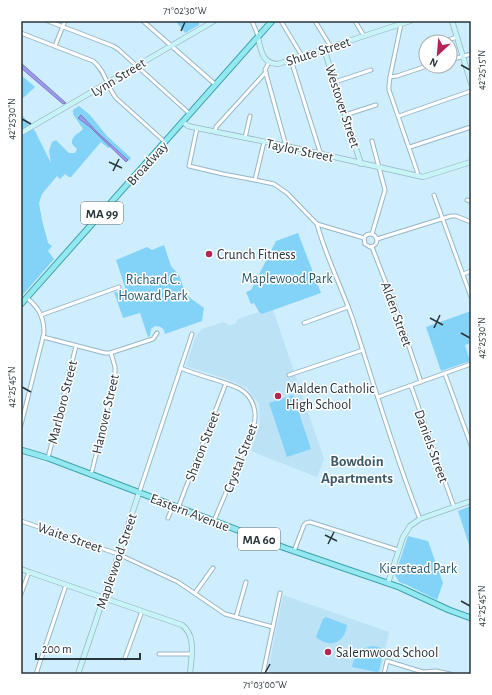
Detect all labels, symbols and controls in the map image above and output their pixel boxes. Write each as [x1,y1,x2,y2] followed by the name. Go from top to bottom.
[163,6,207,16] text: 71°02'30"W
[418,34,458,74] north arrow
[284,35,353,69] street label: Shute Street
[477,50,487,90] text: 42°25'15"N
[89,56,149,100] street label: Lynn Street
[428,56,440,69] text: N
[322,63,362,150] street label: Westover Street
[7,98,17,140] text: 42°25'30"N
[265,137,335,165] street label: Taylor Street
[124,139,171,188] street label: Broadway
[81,202,123,224] road number: MA 99
[217,248,296,262] place label: Crunch Fitness
[204,249,214,259] marker: Crunch Fitness
[241,272,333,286] park label: Maplewood Park
[118,273,188,303] park label: Richard C. Howard Park
[378,280,414,349] street label: Alden Street
[477,317,487,359] text: 42°25'30"N
[46,358,80,446] street label: Marlboro Street
[7,366,17,408] text: 42°25'45"N
[90,372,122,456] street label: Hanover Street
[286,382,375,412] place label: Malden Catholic High School
[273,391,283,401] marker: Malden Catholic High School
[411,408,451,485] street label: Daniels Street
[183,409,223,483] street label: Sharon Street
[221,422,261,495] street label: Crystal Street
[321,454,393,486] district label: Bowdoin Apartments
[148,491,231,534] street label: Eastern Avenue
[94,511,140,611] street label: Maplewood Street
[35,520,104,556] street label: Waite Street
[238,528,280,550] road number: MA 60
[379,562,458,576] park label: Kierstead Park
[477,585,487,627] text: 42°25'45"N
[36,635,140,661] scale bar
[42,643,72,655] text: 200 m
[336,646,438,660] place label: Salemwood School
[323,647,333,657] marker: Salemwood School
[243,680,287,690] text: 71°03'00"W

